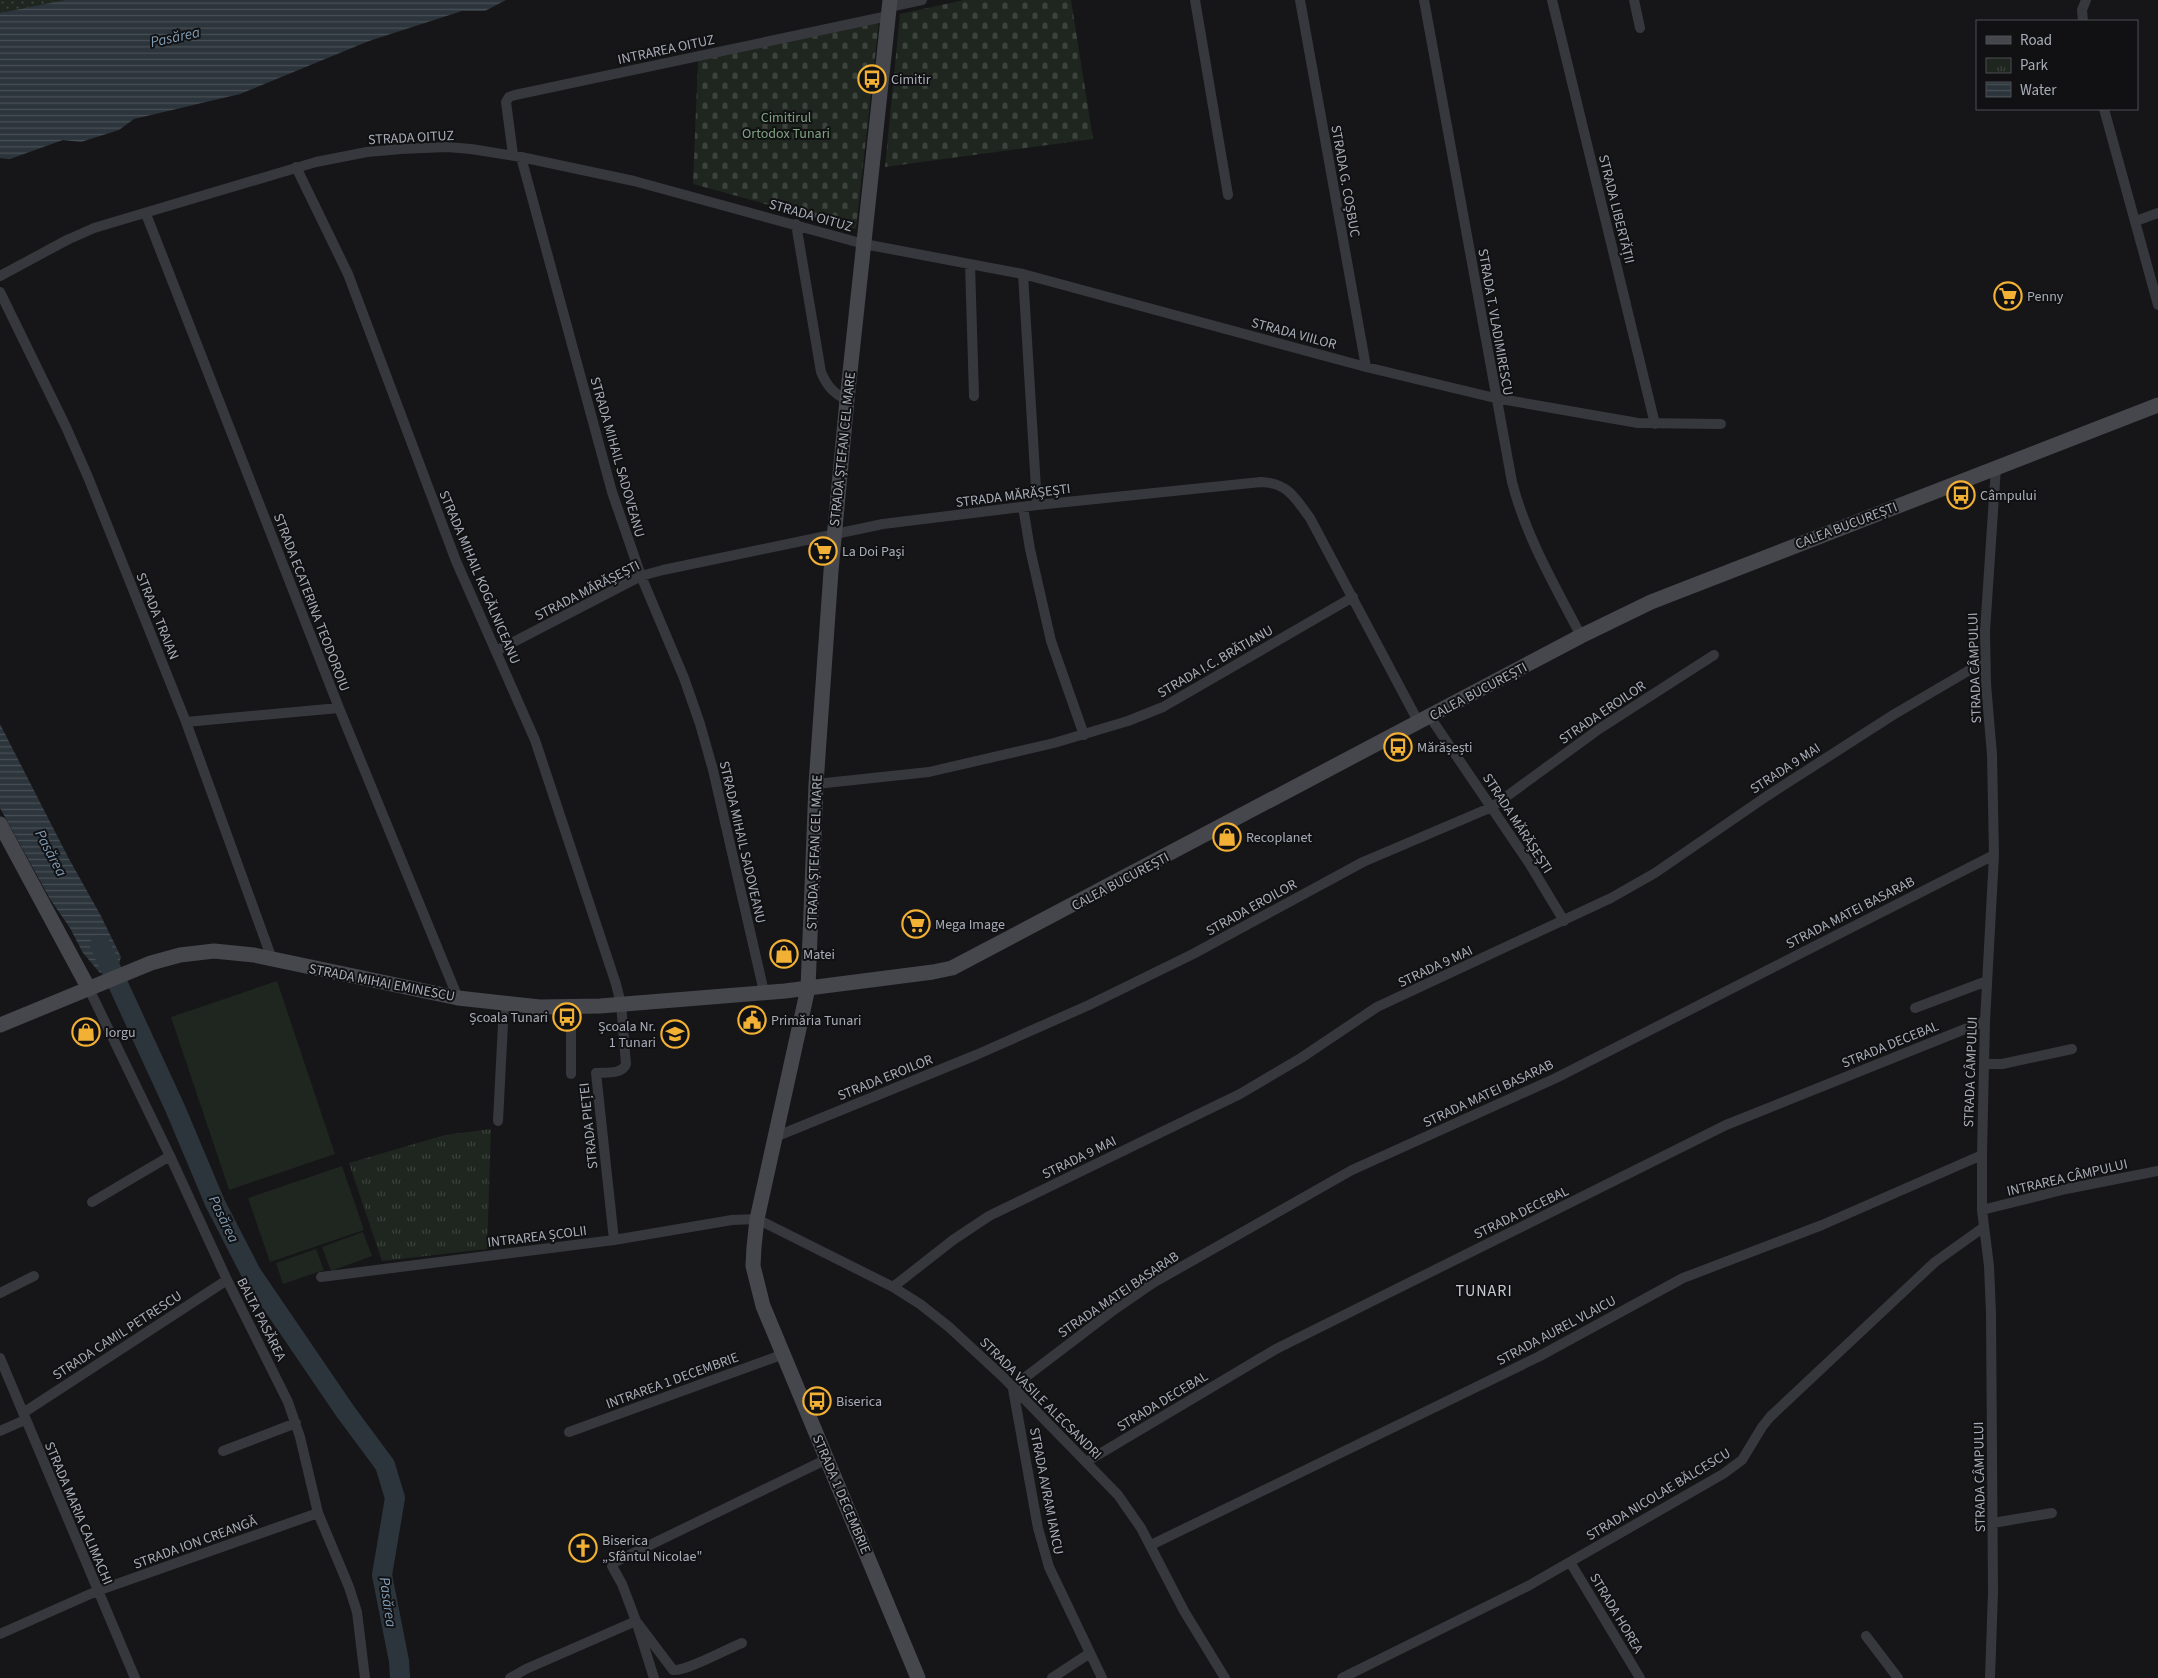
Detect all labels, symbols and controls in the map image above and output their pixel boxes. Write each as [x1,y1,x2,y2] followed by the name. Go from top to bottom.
[1976,20,2138,110] legend
[148,22,202,53] water label: Pasărea
[616,30,716,70] street label: INTRAREA OITUZ
[2020,30,2052,51] text: Road
[2020,55,2049,76] text: Park
[857,64,887,94] bus stop icon: Cimitir
[891,70,931,90] place label: Cimitir
[2020,80,2057,101] text: Water
[742,108,830,144] park label: Cimitirul Ortodox Tunari
[1325,123,1365,239] street label: STRADA G. COȘBUC
[368,126,455,150] street label: STRADA OITUZ
[1593,153,1639,266] street label: STRADA LIBERTĂȚII
[767,194,855,237] street label: STRADA OITUZ
[1472,247,1518,397] street label: STRADA T. VLADIMIRESCU
[1993,281,2023,311] supermarket icon: Penny
[2027,287,2064,307] place label: Penny
[1249,313,1339,355] street label: STRADA VIILOR
[825,371,861,527] street label: STRADA ȘTEFAN CEL MARE
[585,375,650,540] street label: STRADA MIHAIL SADOVEANU
[955,479,1072,513] street label: STRADA MĂRĂȘEȘTI
[1946,480,1976,510] bus stop icon: Câmpului
[1980,486,2037,506] place label: Câmpului
[433,487,525,667] street label: STRADA MIHAIL KOGĂLNICEANU
[1792,497,1900,555] street label: CALEA BUCUREȘTI
[268,510,354,694] street label: STRADA ECATERINA TEODOROIU
[808,536,838,566] supermarket icon: La Doi Paşi
[842,542,905,562] place label: La Doi Paşi
[531,556,644,626] street label: STRADA MĂRĂȘEȘTI
[130,570,184,663] street label: STRADA TRAIAN
[1963,612,1987,724] street label: STRADA CÂMPULUI
[1154,621,1277,703] street label: STRADA I.C. BRĂTIANU
[1426,658,1531,726] street label: CALEA BUCUREȘTI
[1555,676,1650,749] street label: STRADA EROILOR
[1383,732,1413,762] bus stop icon: Mărășești
[1417,738,1472,758] place label: Mărășești
[1746,739,1825,799] street label: STRADA 9 MAI
[714,759,770,925] street label: STRADA MIHAIL SADOVEANU
[1477,770,1557,877] street label: STRADA MĂRĂȘEȘTI
[802,774,828,930] street label: STRADA ȘTEFAN CEL MARE
[1212,822,1242,852] shop icon: Recoplanet
[29,826,72,880] water label: Pasărea
[1246,828,1312,848] place label: Recoplanet
[1068,848,1173,916] street label: CALEA BUCUREȘTI
[1783,872,1918,954] street label: STRADA MATEI BASARAB
[1202,875,1301,941] street label: STRADA EROILOR
[901,909,931,939] supermarket icon: Mega Image
[935,915,1005,935] place label: Mega Image
[769,939,799,969] shop icon: Matei
[1395,941,1476,993] street label: STRADA 9 MAI
[803,945,835,965] place label: Matei
[307,959,456,1007] street label: STRADA MIHAI EMINESCU
[552,1002,582,1032] bus stop icon: Școala Tunari
[737,1005,767,1035] public building icon: Primăria Tunari
[469,1008,548,1028] place label: Școala Tunari
[771,1011,862,1031] place label: Primăria Tunari
[1839,1016,1942,1074] street label: STRADA DECEBAL
[1959,1016,1983,1128] street label: STRADA CÂMPULUI
[71,1017,101,1047] shop icon: Iorgu
[598,1017,656,1053] place label: Școala Nr. 1 Tunari
[660,1019,690,1049] school or university icon: Școala Nr. 1 Tunari
[105,1023,136,1043] place label: Iorgu
[835,1050,936,1106] street label: STRADA EROILOR
[1420,1055,1557,1133] street label: STRADA MATEI BASARAB
[575,1082,603,1170] street label: STRADA PIEȚEI
[1039,1131,1120,1184] street label: STRADA 9 MAI
[2005,1154,2130,1202] street label: INTRAREA CÂMPULUI
[1471,1181,1572,1244] street label: STRADA DECEBAL
[203,1192,244,1246] water label: Pasărea
[486,1221,588,1253] street label: INTRAREA ȘCOLII
[1054,1247,1183,1343] street label: STRADA MATEI BASARAB
[231,1274,291,1365] street label: BALTA PASĂREA
[1455,1280,1513,1302] district label: TUNARI
[49,1286,186,1385] street label: STRADA CAMIL PETRESCU
[1493,1291,1620,1371] street label: STRADA AUREL VLAICU
[975,1333,1106,1464] street label: STRADA VASILE ALECSANDRI
[603,1348,742,1414] street label: INTRAREA 1 DECEMBRIE
[1113,1367,1212,1437] street label: STRADA DECEBAL
[802,1386,832,1416] bus stop icon: Biserica
[836,1392,882,1412] place label: Biserica
[1969,1421,1991,1533] street label: STRADA CÂMPULUI
[1024,1426,1068,1557] street label: STRADA AVRAM IANCU
[807,1432,875,1557] street label: STRADA 1 DECEMBRIE
[39,1439,117,1588] street label: STRADA MARIA CALIMACHI
[1583,1444,1735,1546] street label: STRADA NICOLAE BĂLCESCU
[131,1511,260,1575] street label: STRADA ION CREANGĂ
[602,1531,702,1567] place label: Biserica „Sfântul Nicolae"
[568,1533,598,1563] church icon: Biserica „Sfântul Nicolae"
[1584,1570,1648,1658] street label: STRADA HOREA
[374,1576,401,1628] water label: Pasărea

